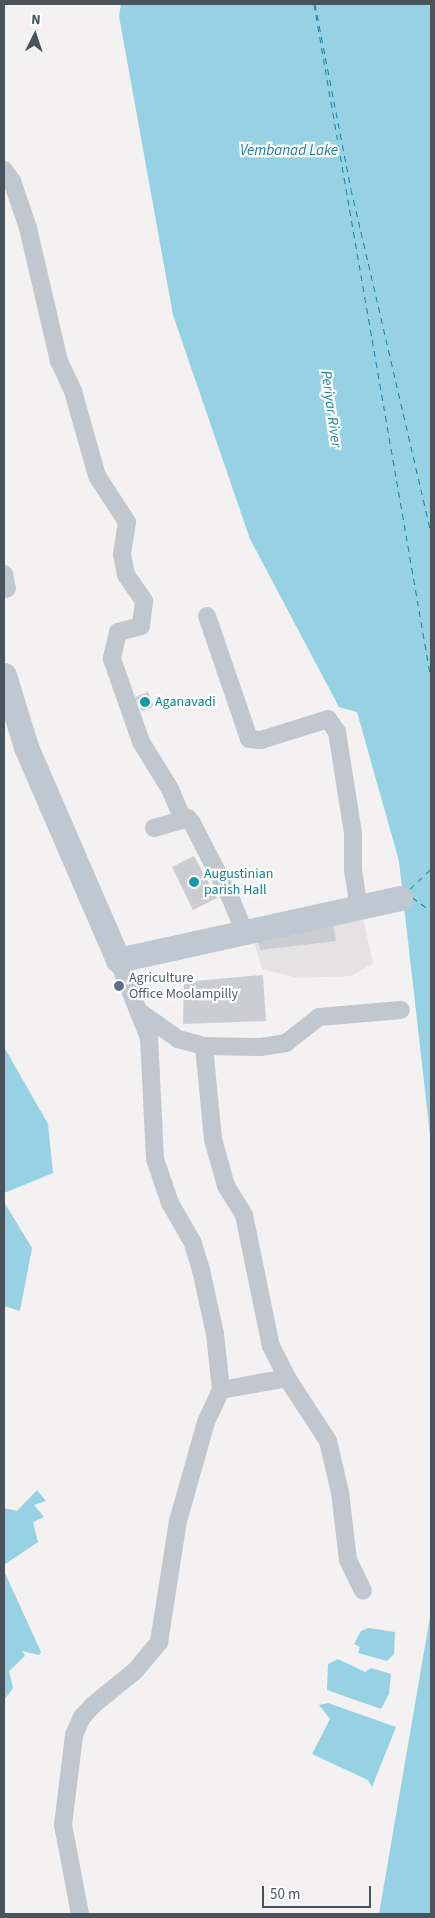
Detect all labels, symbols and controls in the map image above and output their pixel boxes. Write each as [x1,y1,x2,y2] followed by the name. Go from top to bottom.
[10,10,60,60] north arrow
[31,10,41,30] text: N
[240,142,338,160] water label: Vembanad Lake
[317,369,345,449] water label: Periyar River
[155,694,216,710] place label: Aganavadi
[139,696,151,708] marker: Aganavadi
[204,866,273,899] place label: Augustinian parish Hall
[188,876,200,888] marker: Augustinian parish Hall
[129,970,238,1002] place label: Agriculture Office Moolampilly
[113,980,125,992] marker: Agriculture Office Moolampilly
[265,1876,374,1908] scale bar
[270,1884,300,1905] text: 50 m

